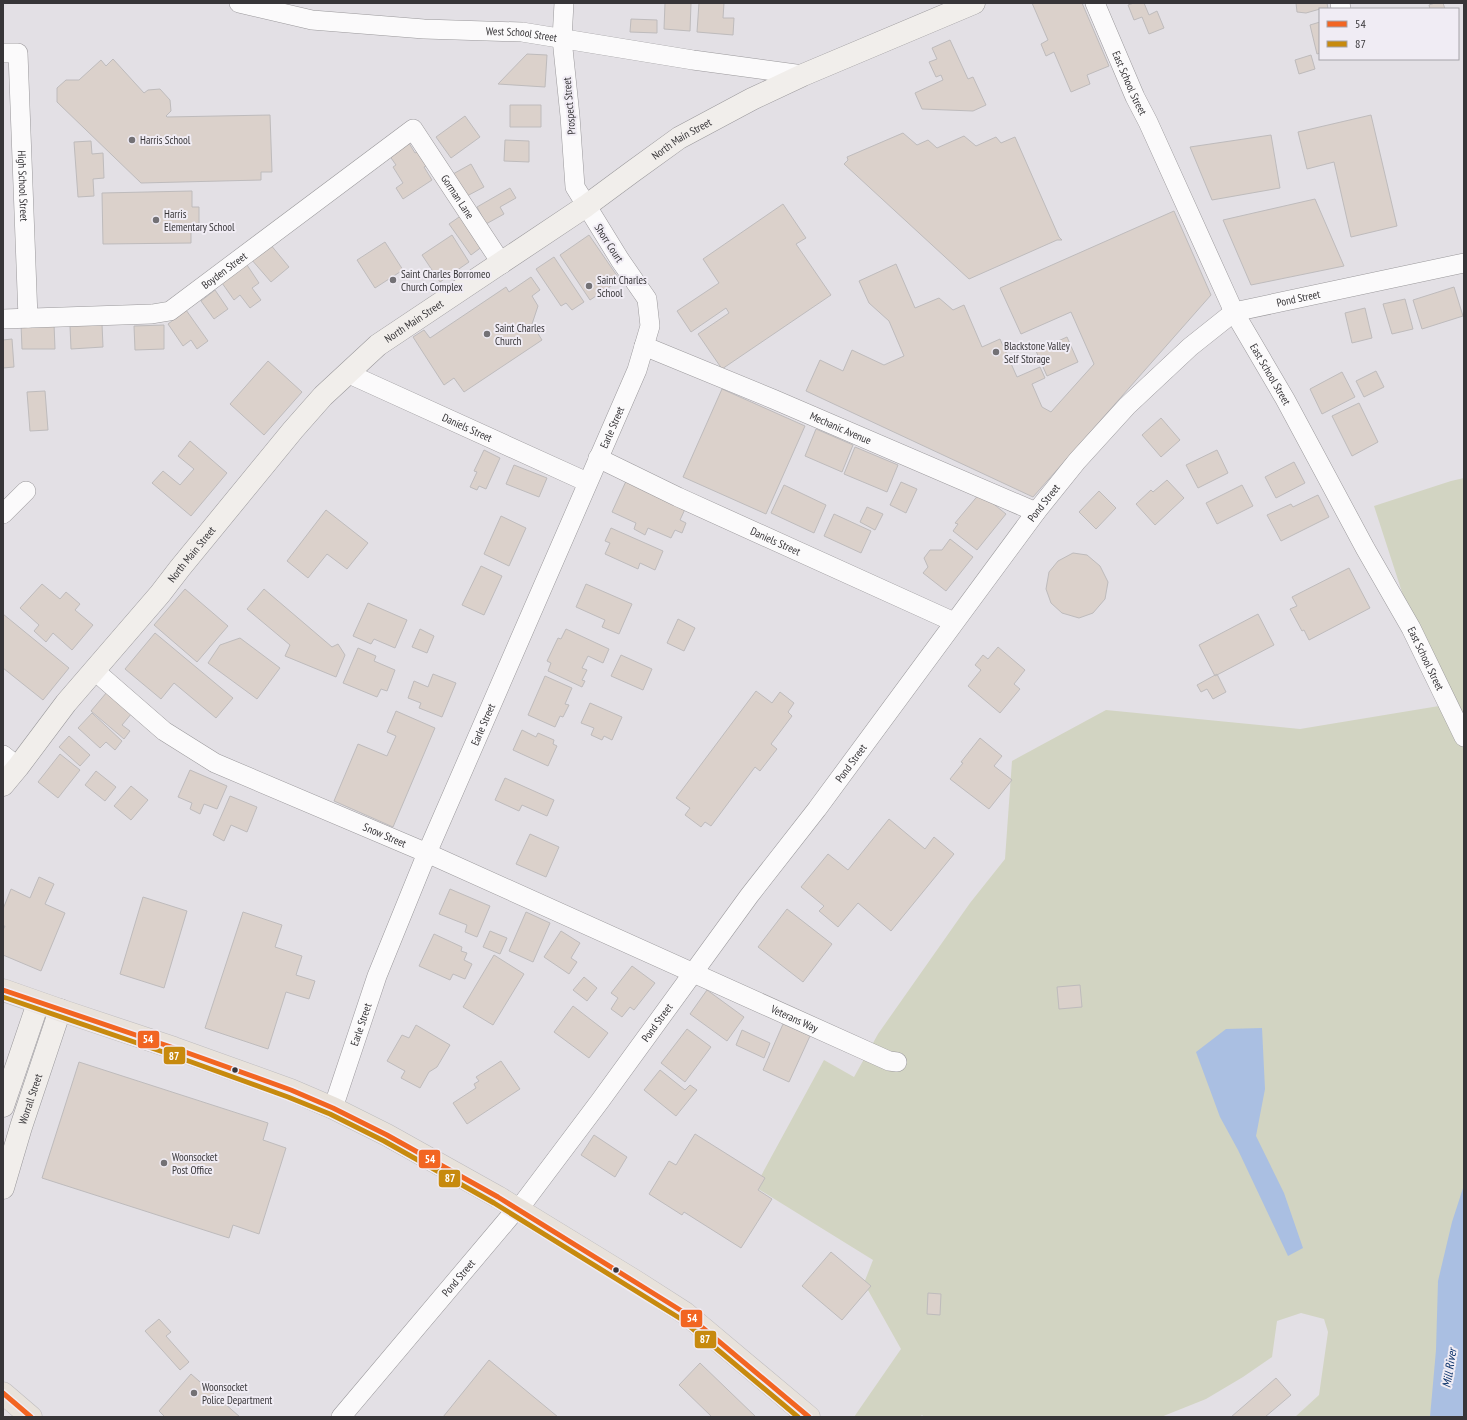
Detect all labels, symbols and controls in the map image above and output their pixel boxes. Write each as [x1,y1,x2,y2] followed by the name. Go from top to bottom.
[1319,8,1459,60] legend
[1355,16,1366,31] text: 54
[486,24,558,45] street label: West School Street
[1355,36,1366,51] text: 87
[1109,49,1150,117] street label: East School Street
[560,77,578,135] street label: Prospect Street
[649,115,714,163] street label: North Main Street
[140,133,191,147] place label: Harris School
[127,135,137,145] marker: Harris School
[15,150,31,222] street label: High School Street
[438,172,478,222] street label: Gorman Lane
[164,207,235,234] place label: Harris Elementary School
[151,215,161,225] marker: Harris Elementary School
[591,221,627,265] street label: Shorr Court
[199,249,250,292] street label: Boyden Street
[401,267,490,294] place label: Saint Charles Borromeo Church Complex
[597,273,647,300] place label: Saint Charles School
[388,275,398,285] marker: Saint Charles Borromeo Church Complex
[584,281,594,291] marker: Saint Charles School
[1275,287,1321,310] street label: Pond Street
[382,296,446,346] street label: North Main Street
[495,321,545,348] place label: Saint Charles Church
[482,329,492,339] marker: Saint Charles Church
[1004,339,1071,366] place label: Blackstone Valley Self Storage
[1247,341,1294,407] street label: East School Street
[991,347,1001,357] marker: Blackstone Valley Self Storage
[597,404,627,451] street label: Earle Street
[808,409,874,448] street label: Mechanic Avenue
[440,410,494,445] street label: Daniels Street
[1024,481,1063,524] street label: Pond Street
[165,523,218,585] street label: North Main Street
[748,524,803,559] street label: Daniels Street
[1404,624,1447,693] street label: East School Street
[468,701,498,748] street label: Earle Street
[832,741,870,785] street label: Pond Street
[361,820,408,850] street label: Snow Street
[347,1001,374,1048] street label: Earle Street
[638,1001,676,1045] street label: Pond Street
[768,1001,821,1036] street label: Veterans Way
[137,1030,160,1049] line badge: 54
[143,1032,154,1046] text: 54
[163,1046,186,1065] line badge: 87
[169,1049,179,1063] text: 87
[230,1065,240,1075] unlabelled marker
[15,1072,45,1126] street label: Worrall Street
[418,1149,441,1169] line badge: 54
[172,1150,217,1177] place label: Woonsocket Post Office
[425,1152,436,1166] text: 54
[159,1158,169,1168] marker: Woonsocket Post Office
[438,1169,461,1188] line badge: 87
[445,1171,455,1185] text: 87
[439,1256,478,1299] street label: Pond Street
[611,1265,621,1275] unlabelled marker
[680,1309,703,1328] line badge: 54
[687,1311,698,1325] text: 54
[694,1330,717,1349] line badge: 87
[700,1332,710,1346] text: 87
[1438,1346,1460,1389] water label: Mill River
[202,1380,272,1407] place label: Woonsocket Police Department
[189,1388,199,1398] marker: Woonsocket Police Department

